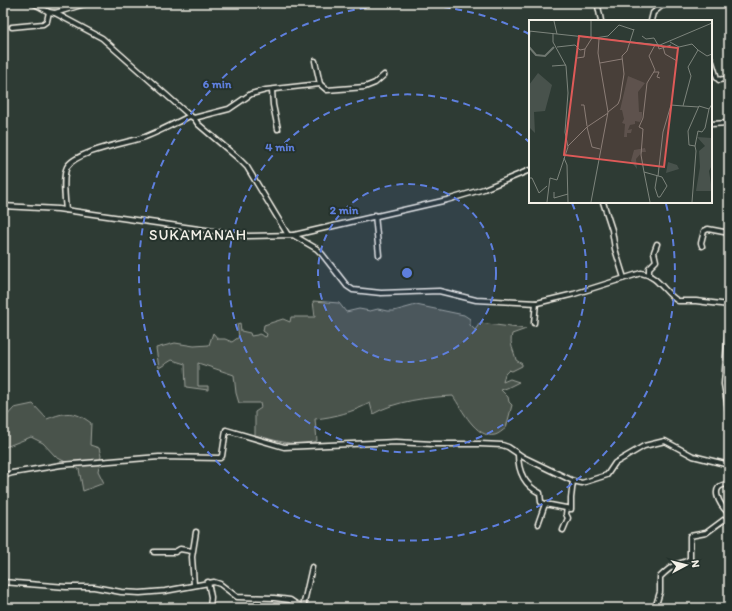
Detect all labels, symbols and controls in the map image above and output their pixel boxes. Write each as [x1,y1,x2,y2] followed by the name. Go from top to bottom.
[529,20,712,203] inset map
[203,77,232,91] text: 6 min
[265,140,295,154] text: 4 min
[330,203,359,217] text: 2 min
[149,226,247,244] district label: SUKAMANAH
[400,266,414,280] centre of rings
[666,545,706,585] north arrow
[689,559,702,568] text: N

